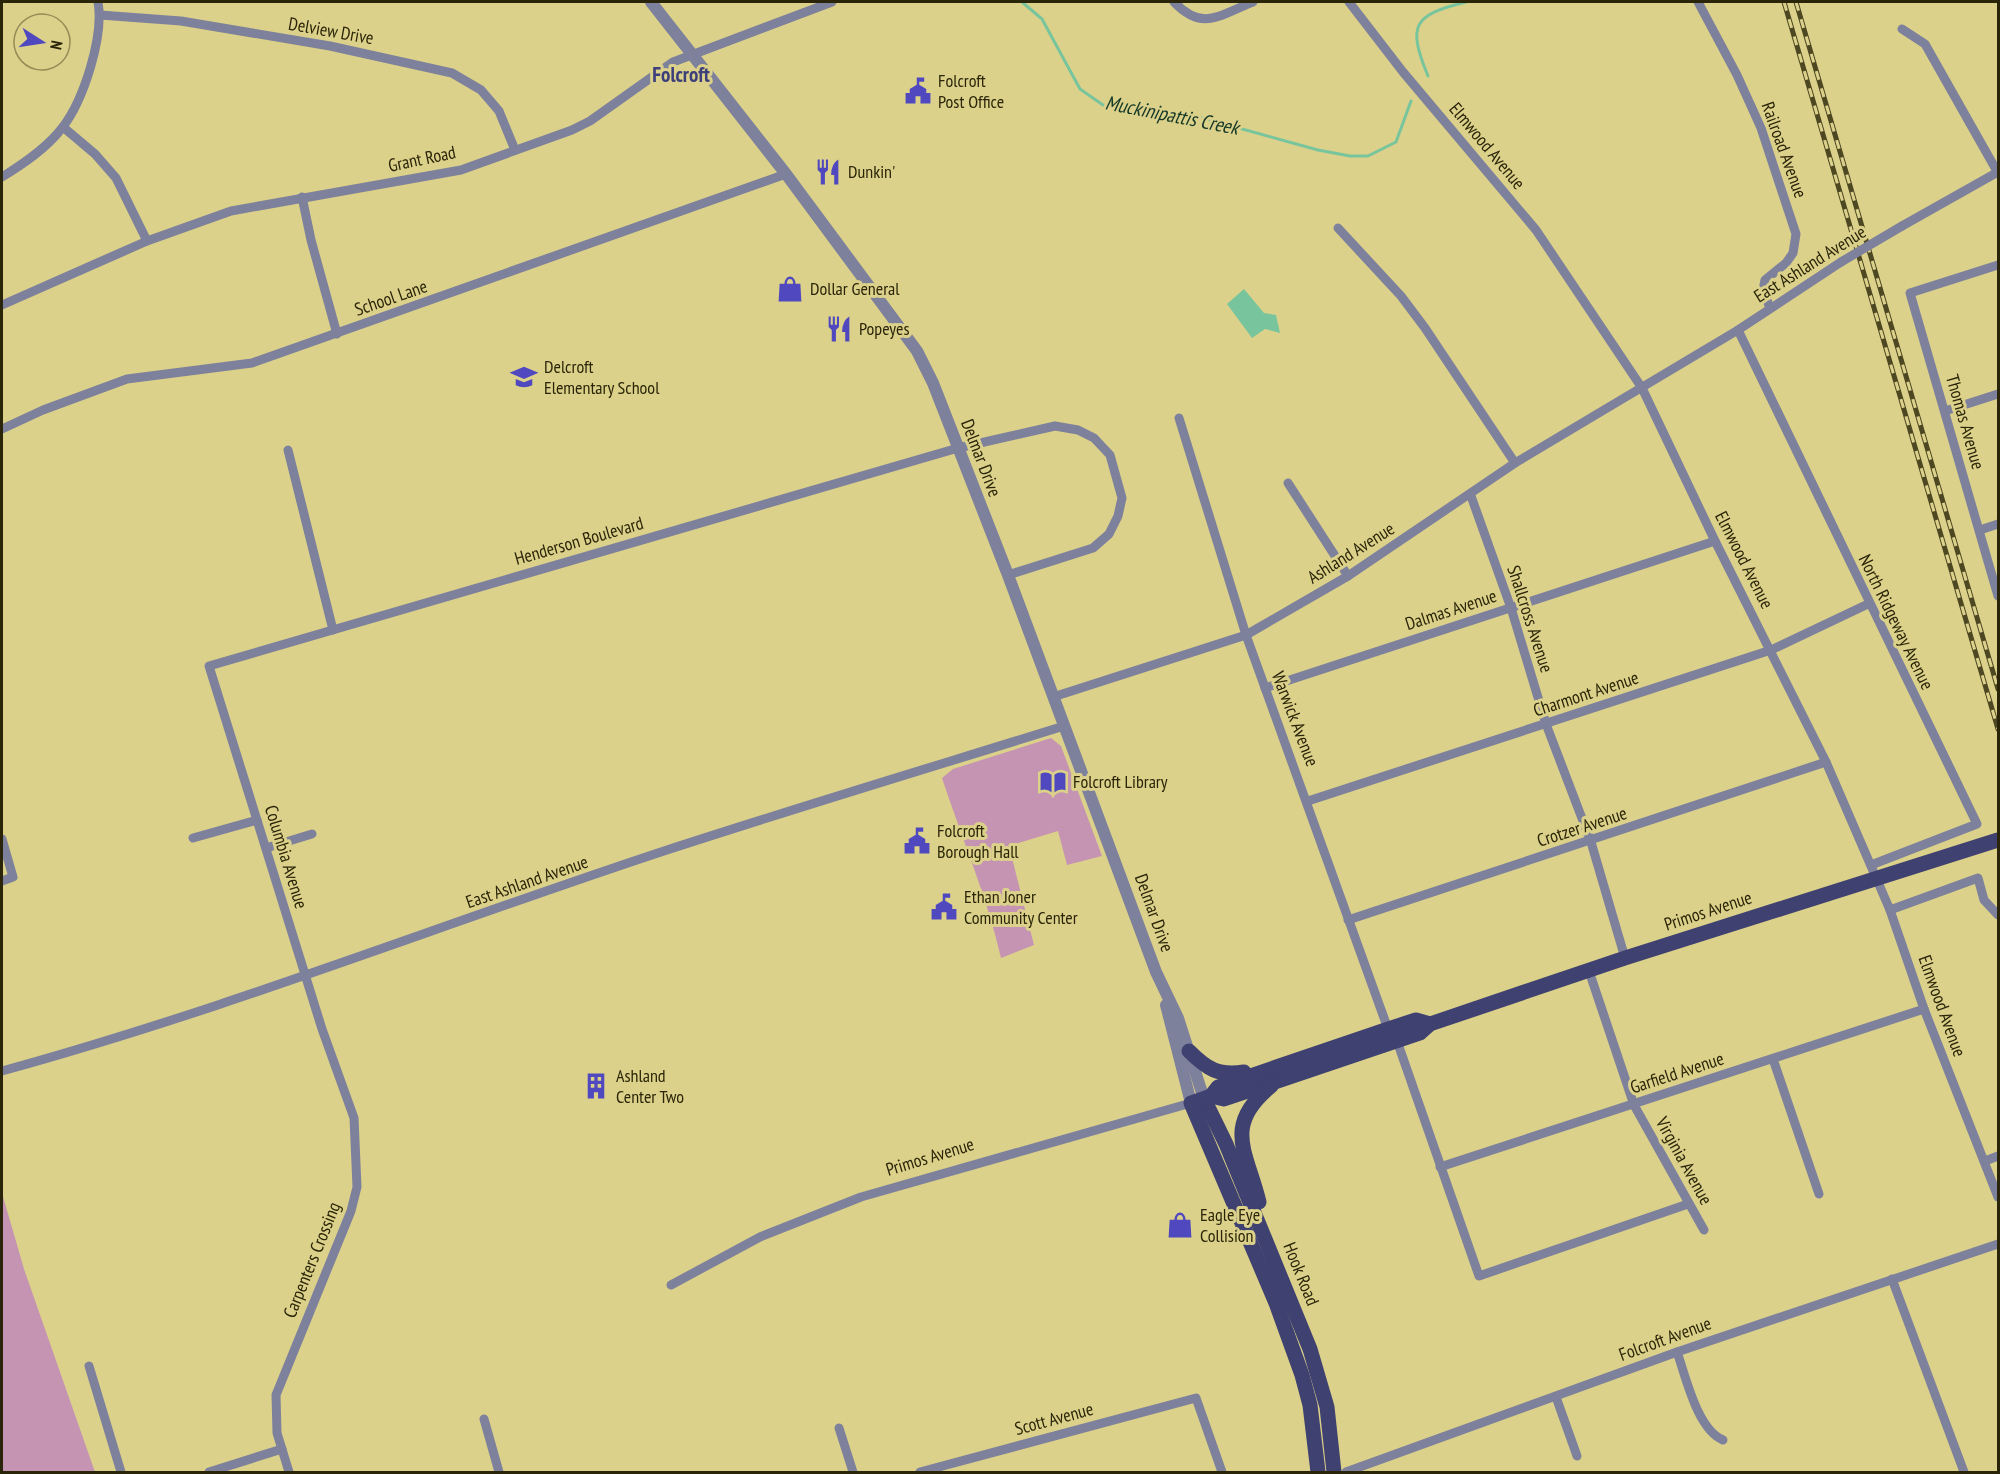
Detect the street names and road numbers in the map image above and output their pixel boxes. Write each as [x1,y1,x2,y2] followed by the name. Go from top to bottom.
[287,12,375,49] street label: Delview Drive
[1444,98,1530,194] street label: Elmwood Avenue
[1756,99,1812,201] street label: Railroad Avenue
[386,140,458,177] street label: Grant Road
[1749,220,1870,307] street label: East Ashland Avenue
[351,274,430,321] street label: School Lane
[1941,372,1990,472] street label: Thomas Avenue
[956,416,1007,500] street label: Delmar Drive
[1710,507,1779,612] street label: Elmwood Avenue
[512,511,646,570] street label: Henderson Boulevard
[1303,517,1399,588] street label: Ashland Avenue
[1854,550,1939,693] street label: North Ridgeway Avenue
[1502,562,1559,675] street label: Shallcross Avenue
[1402,584,1499,635] street label: Dalmas Avenue
[1530,666,1641,721] street label: Charmont Avenue
[1267,668,1324,770] street label: Warwick Avenue
[1534,801,1630,852] street label: Crotzer Avenue
[260,802,313,911] street label: Columbia Avenue
[463,850,591,913] street label: East Ashland Avenue
[1130,871,1179,955] street label: Delmar Drive
[1661,886,1755,936] street label: Primos Avenue
[1913,952,1971,1060] street label: Elmwood Avenue
[1627,1047,1727,1098] street label: Garfield Avenue
[1650,1112,1718,1209] street label: Virginia Avenue
[883,1132,977,1181] street label: Primos Avenue
[278,1199,345,1321] street label: Carpenters Crossing
[1278,1239,1325,1309] street label: Hook Road
[1616,1311,1714,1366] street label: Folcroft Avenue
[1012,1397,1096,1440] street label: Scott Avenue

